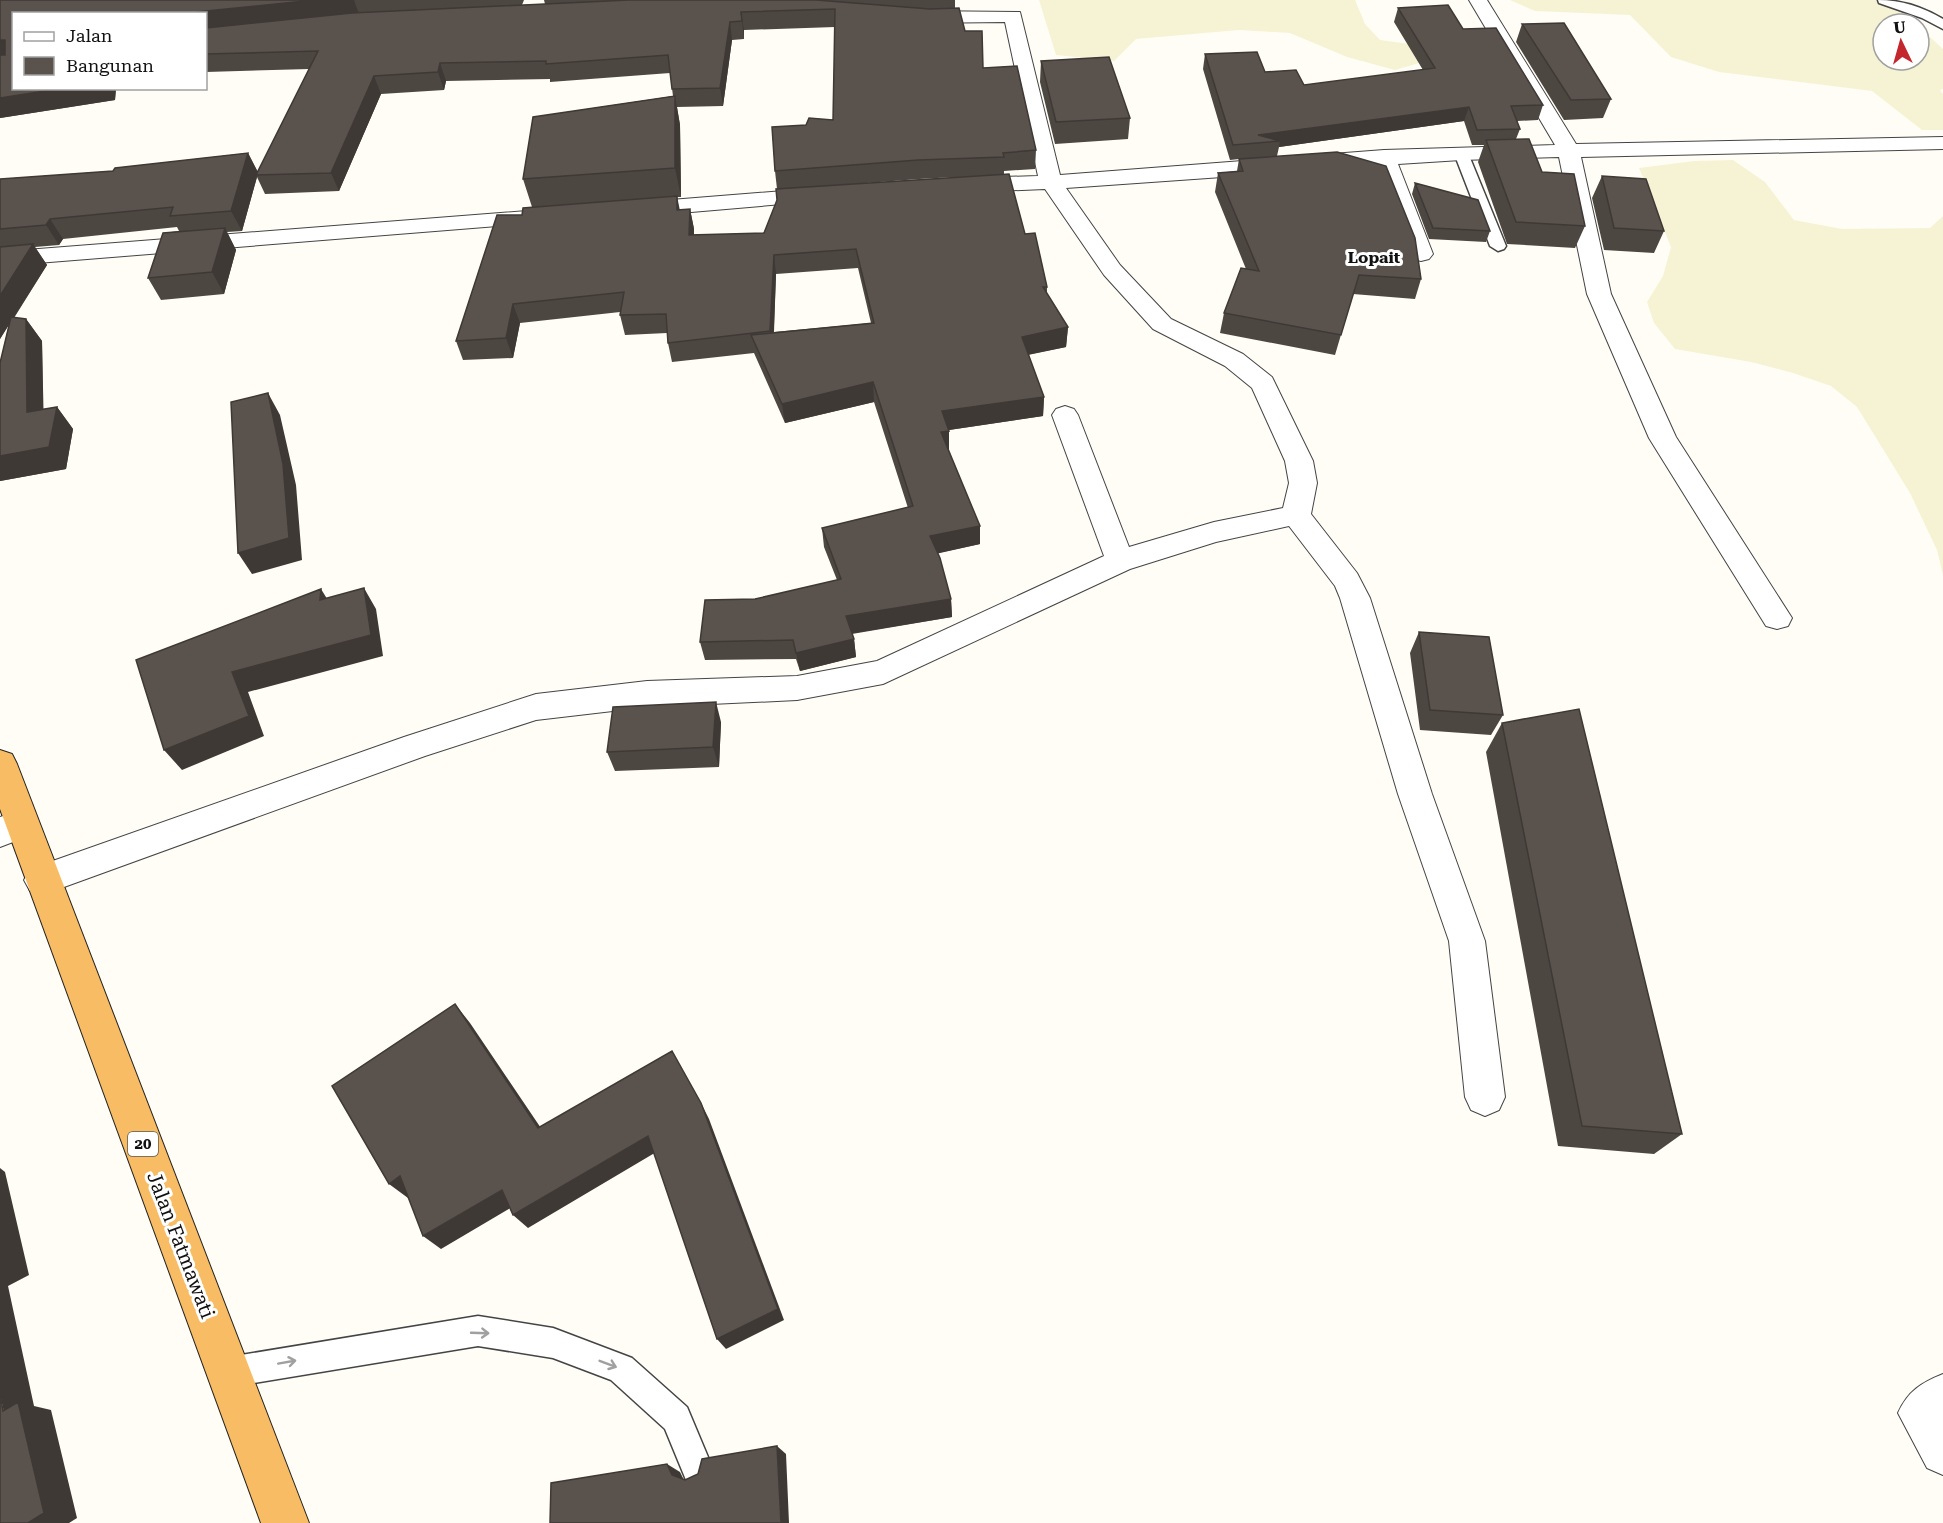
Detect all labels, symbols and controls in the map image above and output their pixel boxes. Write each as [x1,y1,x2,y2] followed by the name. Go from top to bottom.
[12,12,207,90] legend
[1871,12,1931,72] north arrow
[1893,18,1907,38] text: U
[66,25,113,46] text: Jalan
[66,55,154,76] text: Bangunan
[1348,248,1401,267] district label: Lopait
[128,1132,158,1156] road number: 20
[142,1168,220,1322] street label: Jalan Fatmawati
[469,1327,489,1339] one-way arrow
[277,1356,296,1367] one-way arrow
[598,1359,616,1370] one-way arrow

